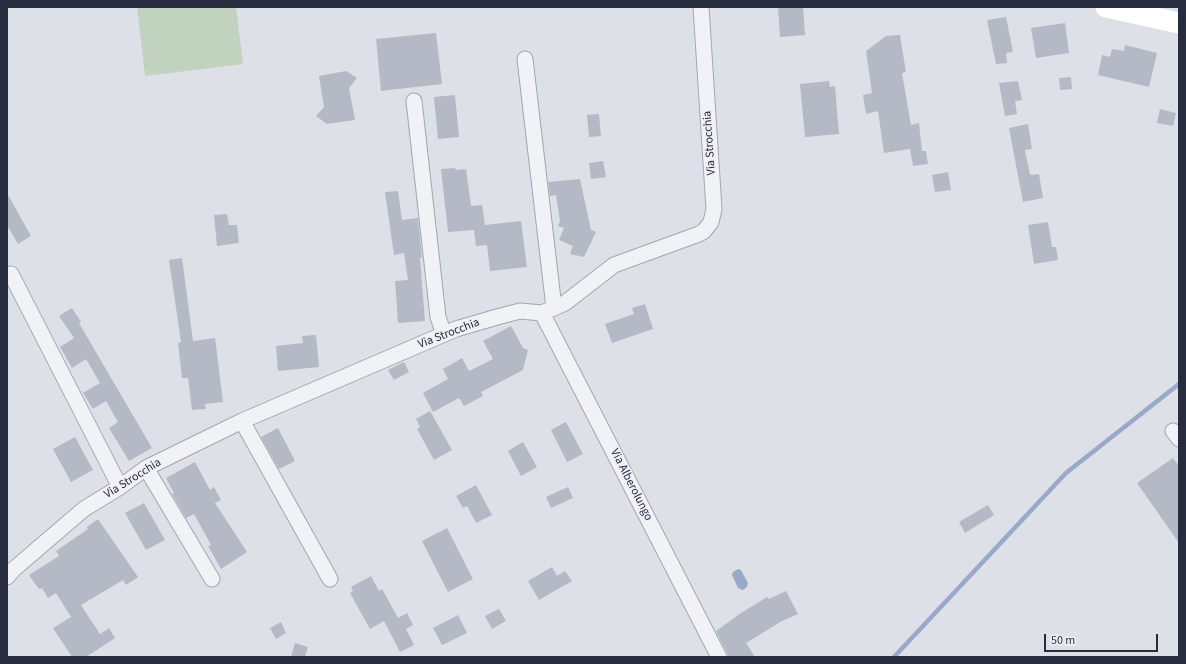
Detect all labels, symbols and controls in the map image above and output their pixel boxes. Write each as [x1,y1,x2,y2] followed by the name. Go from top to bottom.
[701,110,719,176] street label: Via Strocchia
[416,316,482,352] street label: Via Strocchia
[607,447,655,523] street label: Via Alberolungo
[102,456,164,502] street label: Via Strocchia
[1046,626,1160,652] scale bar
[1051,632,1075,649] text: 50 m

